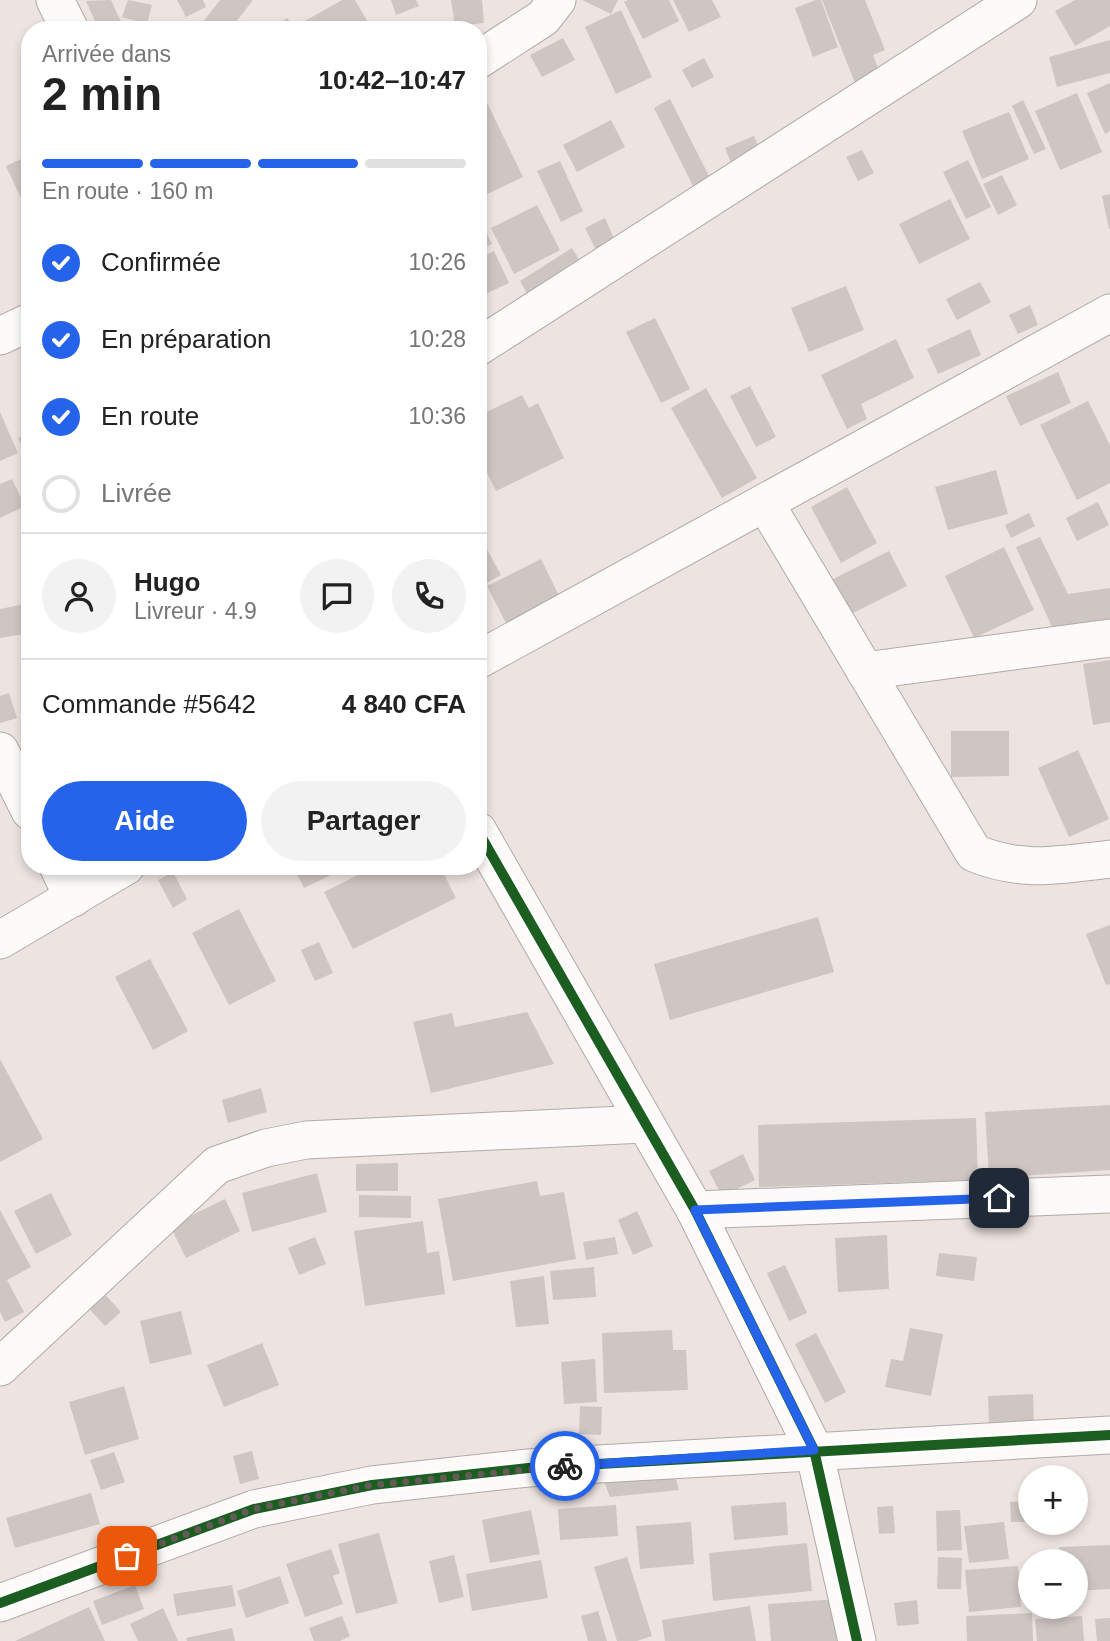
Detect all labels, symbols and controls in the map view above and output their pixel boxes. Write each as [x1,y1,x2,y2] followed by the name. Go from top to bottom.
[42,41,171,67] text: Arrivée dans
[319,65,466,95] text: 10:42–10:47
[42,68,162,120] text: 2 min
[42,178,213,204] text: En route · 160 m
[42,244,80,282] icon: check
[101,247,221,277] text: Confirmée
[408,249,466,275] text: 10:26
[42,321,80,359] icon: check
[101,324,272,354] text: En préparation
[408,326,466,352] text: 10:28
[42,398,80,436] icon: check
[101,401,199,431] text: En route
[408,403,466,429] text: 10:36
[101,478,172,508] text: Livrée
[42,559,116,633] button: person
[300,559,374,633] button: chat
[392,559,466,633] button: phone
[134,567,200,597] text: Hugo
[134,598,257,624] text: Livreur · 4.9
[42,689,256,719] text: Commande #5642
[342,689,466,719] text: 4 840 CFA
[42,781,247,861] button: Aide
[261,781,466,861] button: Partager
[969,1168,1029,1228] pin
[980,1179,1018,1217] icon: home
[530,1431,600,1501] courier
[546,1447,584,1485] icon: bike
[1018,1465,1088,1619] map controls
[1018,1465,1088,1535] button: +
[97,1526,157,1586] pin
[108,1537,146,1575] icon: bag
[1018,1549,1088,1619] button: −

